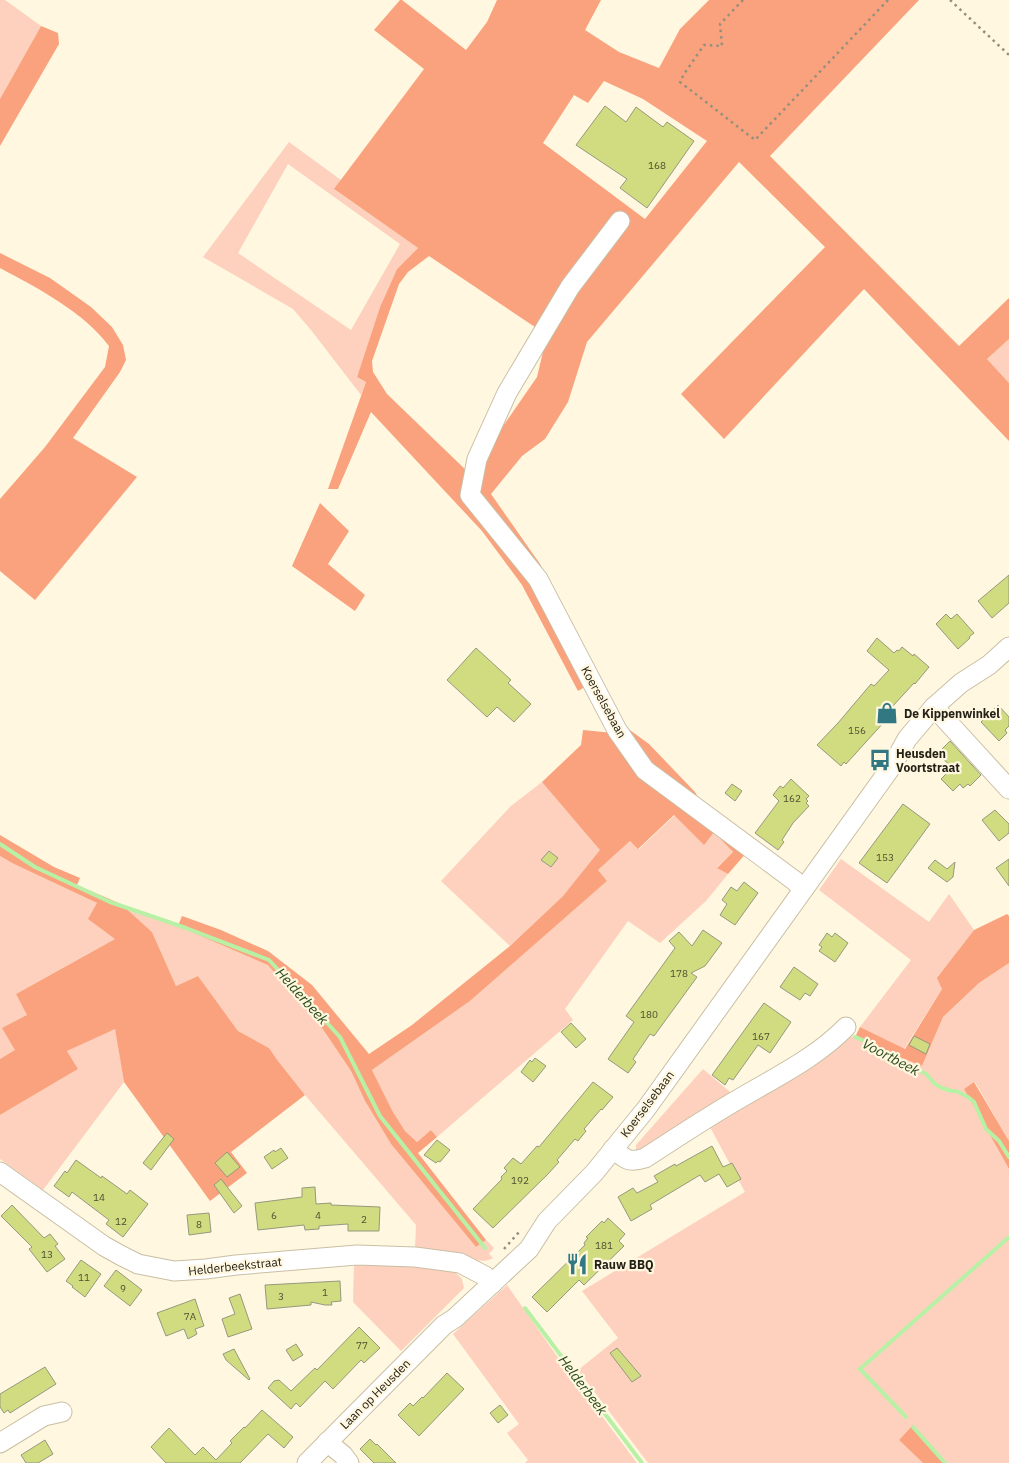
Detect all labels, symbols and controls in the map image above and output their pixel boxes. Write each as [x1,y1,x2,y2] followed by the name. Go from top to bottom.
[648,159,666,172] house number: 168
[578,663,630,741] street label: Koerselsebaan
[874,700,900,726] shop icon: De Kippenwinkel
[904,706,1000,721] place label: De Kippenwinkel
[848,724,866,737] house number: 156
[896,746,960,775] place label: Heusden Voortstraat
[867,747,893,773] bus stop icon: Heusden Voortstraat
[783,792,801,805] house number: 162
[876,851,894,864] house number: 153
[272,964,333,1029] water label: Helderbeek
[670,967,688,980] house number: 178
[640,1008,658,1021] house number: 180
[752,1030,770,1043] house number: 167
[859,1034,923,1080] water label: Voortbeek
[617,1068,677,1140] street label: Koerselsebaan
[511,1174,529,1187] house number: 192
[93,1191,105,1204] house number: 14
[271,1209,277,1222] house number: 6
[315,1209,321,1222] house number: 4
[361,1213,367,1226] house number: 2
[115,1215,127,1228] house number: 12
[196,1218,202,1231] house number: 8
[595,1239,613,1252] house number: 181
[41,1248,53,1261] house number: 13
[564,1251,590,1277] restaurant icon: Rauw BBQ
[187,1254,283,1278] street label: Helderbeekstraat
[594,1257,653,1272] place label: Rauw BBQ
[78,1271,90,1284] house number: 11
[120,1282,126,1295] house number: 9
[322,1286,328,1299] house number: 1
[278,1290,284,1303] house number: 3
[184,1310,197,1323] house number: 7A
[356,1339,368,1352] house number: 77
[555,1351,612,1419] water label: Helderbeek
[337,1356,413,1432] street label: Laan op Heusden

